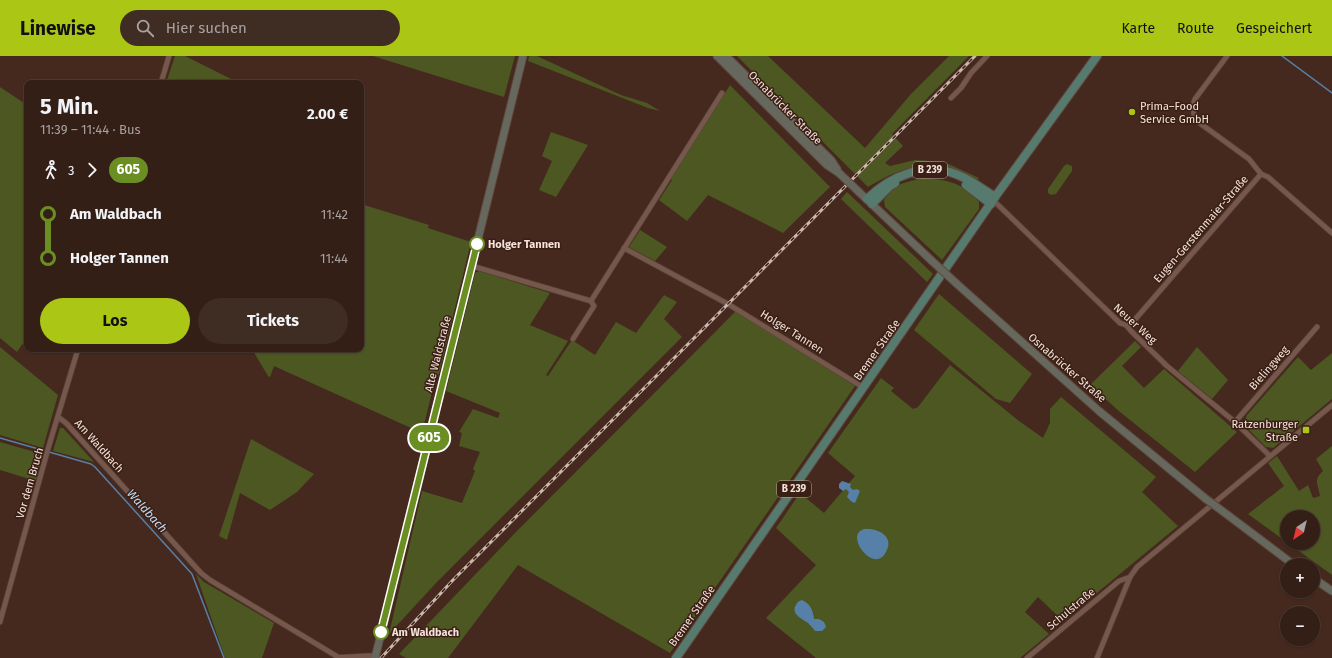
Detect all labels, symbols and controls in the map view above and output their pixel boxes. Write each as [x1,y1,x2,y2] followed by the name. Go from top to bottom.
[120,10,400,46] search box
[20,17,96,40] text: Linewise
[134,17,156,39] icon: search
[166,19,247,37] text: Hier suchen
[1121,20,1155,37] text: Karte
[1177,20,1214,37] text: Route
[1236,20,1312,37] text: Gespeichert
[746,69,824,147] street label: Osnabrücker Straße
[40,93,98,120] text: 5 Min.
[1140,100,1209,126] place label: Prima–Food Service GmbH
[307,105,348,123] text: 2.00 €
[1127,107,1137,117] marker: Prima–Food Service GmbH
[40,122,141,137] text: 11:39 – 11:44 · Bus
[40,159,62,181] icon: walk
[81,159,103,181] icon: forward
[117,161,140,178] text: 605
[913,162,947,178] road number: B 239
[68,163,75,178] text: 3
[1151,173,1251,285] street label: Eugen-Gerstenmaier-Straße
[70,205,162,223] text: Am Waldbach
[321,207,348,222] text: 11:42
[469,236,485,252] marker: Holger Tannen
[488,238,560,251] place label: Holger Tannen
[70,249,169,267] text: Holger Tannen
[320,251,348,266] text: 11:44
[40,298,190,344] button: Los
[198,298,348,344] button: Tickets
[1111,301,1160,347] street label: Neuer Weg
[758,307,826,357] street label: Holger Tannen
[422,315,454,393] street label: Alte Waldstraße
[851,317,903,383] street label: Bremer Straße
[1026,331,1108,405] street label: Osnabrücker Straße
[1246,343,1292,393] street label: Bielingweg
[72,417,126,475] street label: Am Waldbach
[1232,418,1299,444] place label: Ratzenburger Straße
[406,425,452,451] line badge: 605
[1301,425,1311,435] marker: Ratzenburger Straße
[417,429,441,446] text: 605
[14,446,46,520] street label: Vor dem Bruch
[777,481,811,497] road number: B 239
[124,486,170,536] water label: Waldbach
[1280,510,1320,550] north arrow
[1280,510,1320,646] map controls
[1280,558,1320,598] button: +
[666,583,718,649] street label: Bremer Straße
[1044,585,1098,633] street label: Schulstraße
[1280,606,1320,646] button: −
[373,624,389,640] marker: Am Waldbach
[391,626,459,639] place label: Am Waldbach

